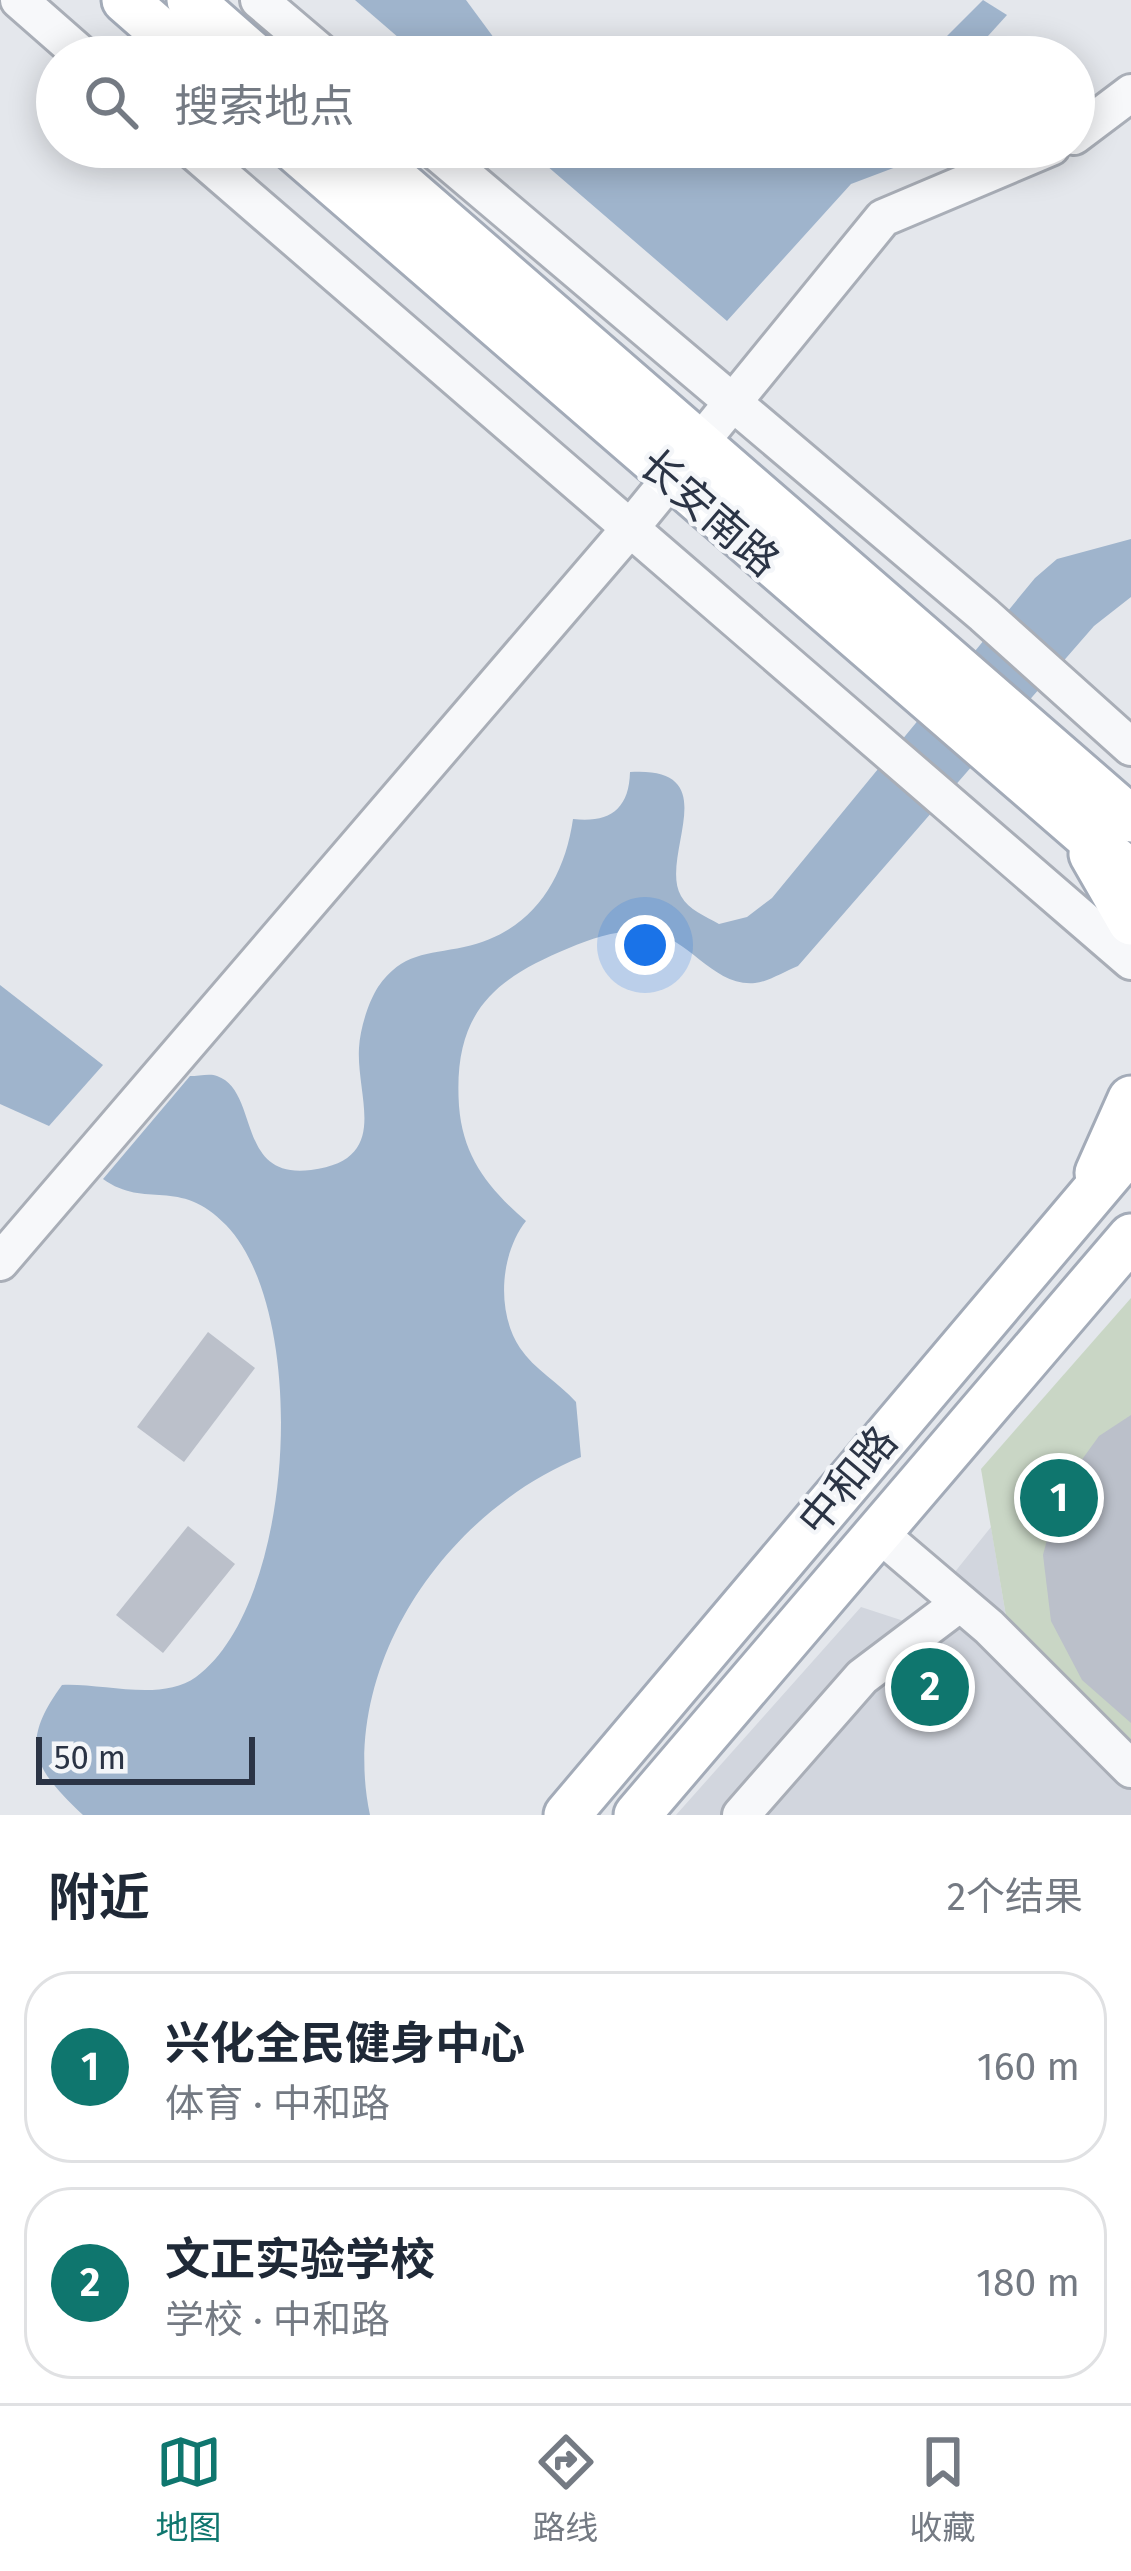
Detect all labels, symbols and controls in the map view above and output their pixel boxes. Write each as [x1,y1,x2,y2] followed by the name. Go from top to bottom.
[36,36,1095,168] search box
[78,69,144,135] icon: search
[174,80,354,134] text: 搜索地点
[629,439,789,587] street label: 长安南路
[615,915,675,975] your location
[788,1417,908,1545] street label: 中和路
[1020,1453,1098,1543] pin: 1
[891,1642,969,1732] pin: 2
[36,1731,255,1784] scale bar
[54,1738,126,1778] text: 50 m
[48,1867,150,1929] text: 附近
[947,1874,1083,1920] text: 2个结果
[165,2017,525,2071] text: 兴化全民健身中心
[81,2044,99,2090] text: 1
[977,2044,1080,2090] text: 160 m
[165,2081,390,2127] text: 体育 · 中和路
[165,2233,435,2287] text: 文正实验学校
[80,2260,100,2306] text: 2
[976,2260,1080,2306] text: 180 m
[165,2297,390,2343] text: 学校 · 中和路
[156,2429,222,2549] tab: 地图
[533,2429,599,2549] tab: 路线
[910,2429,976,2549] tab: 收藏

